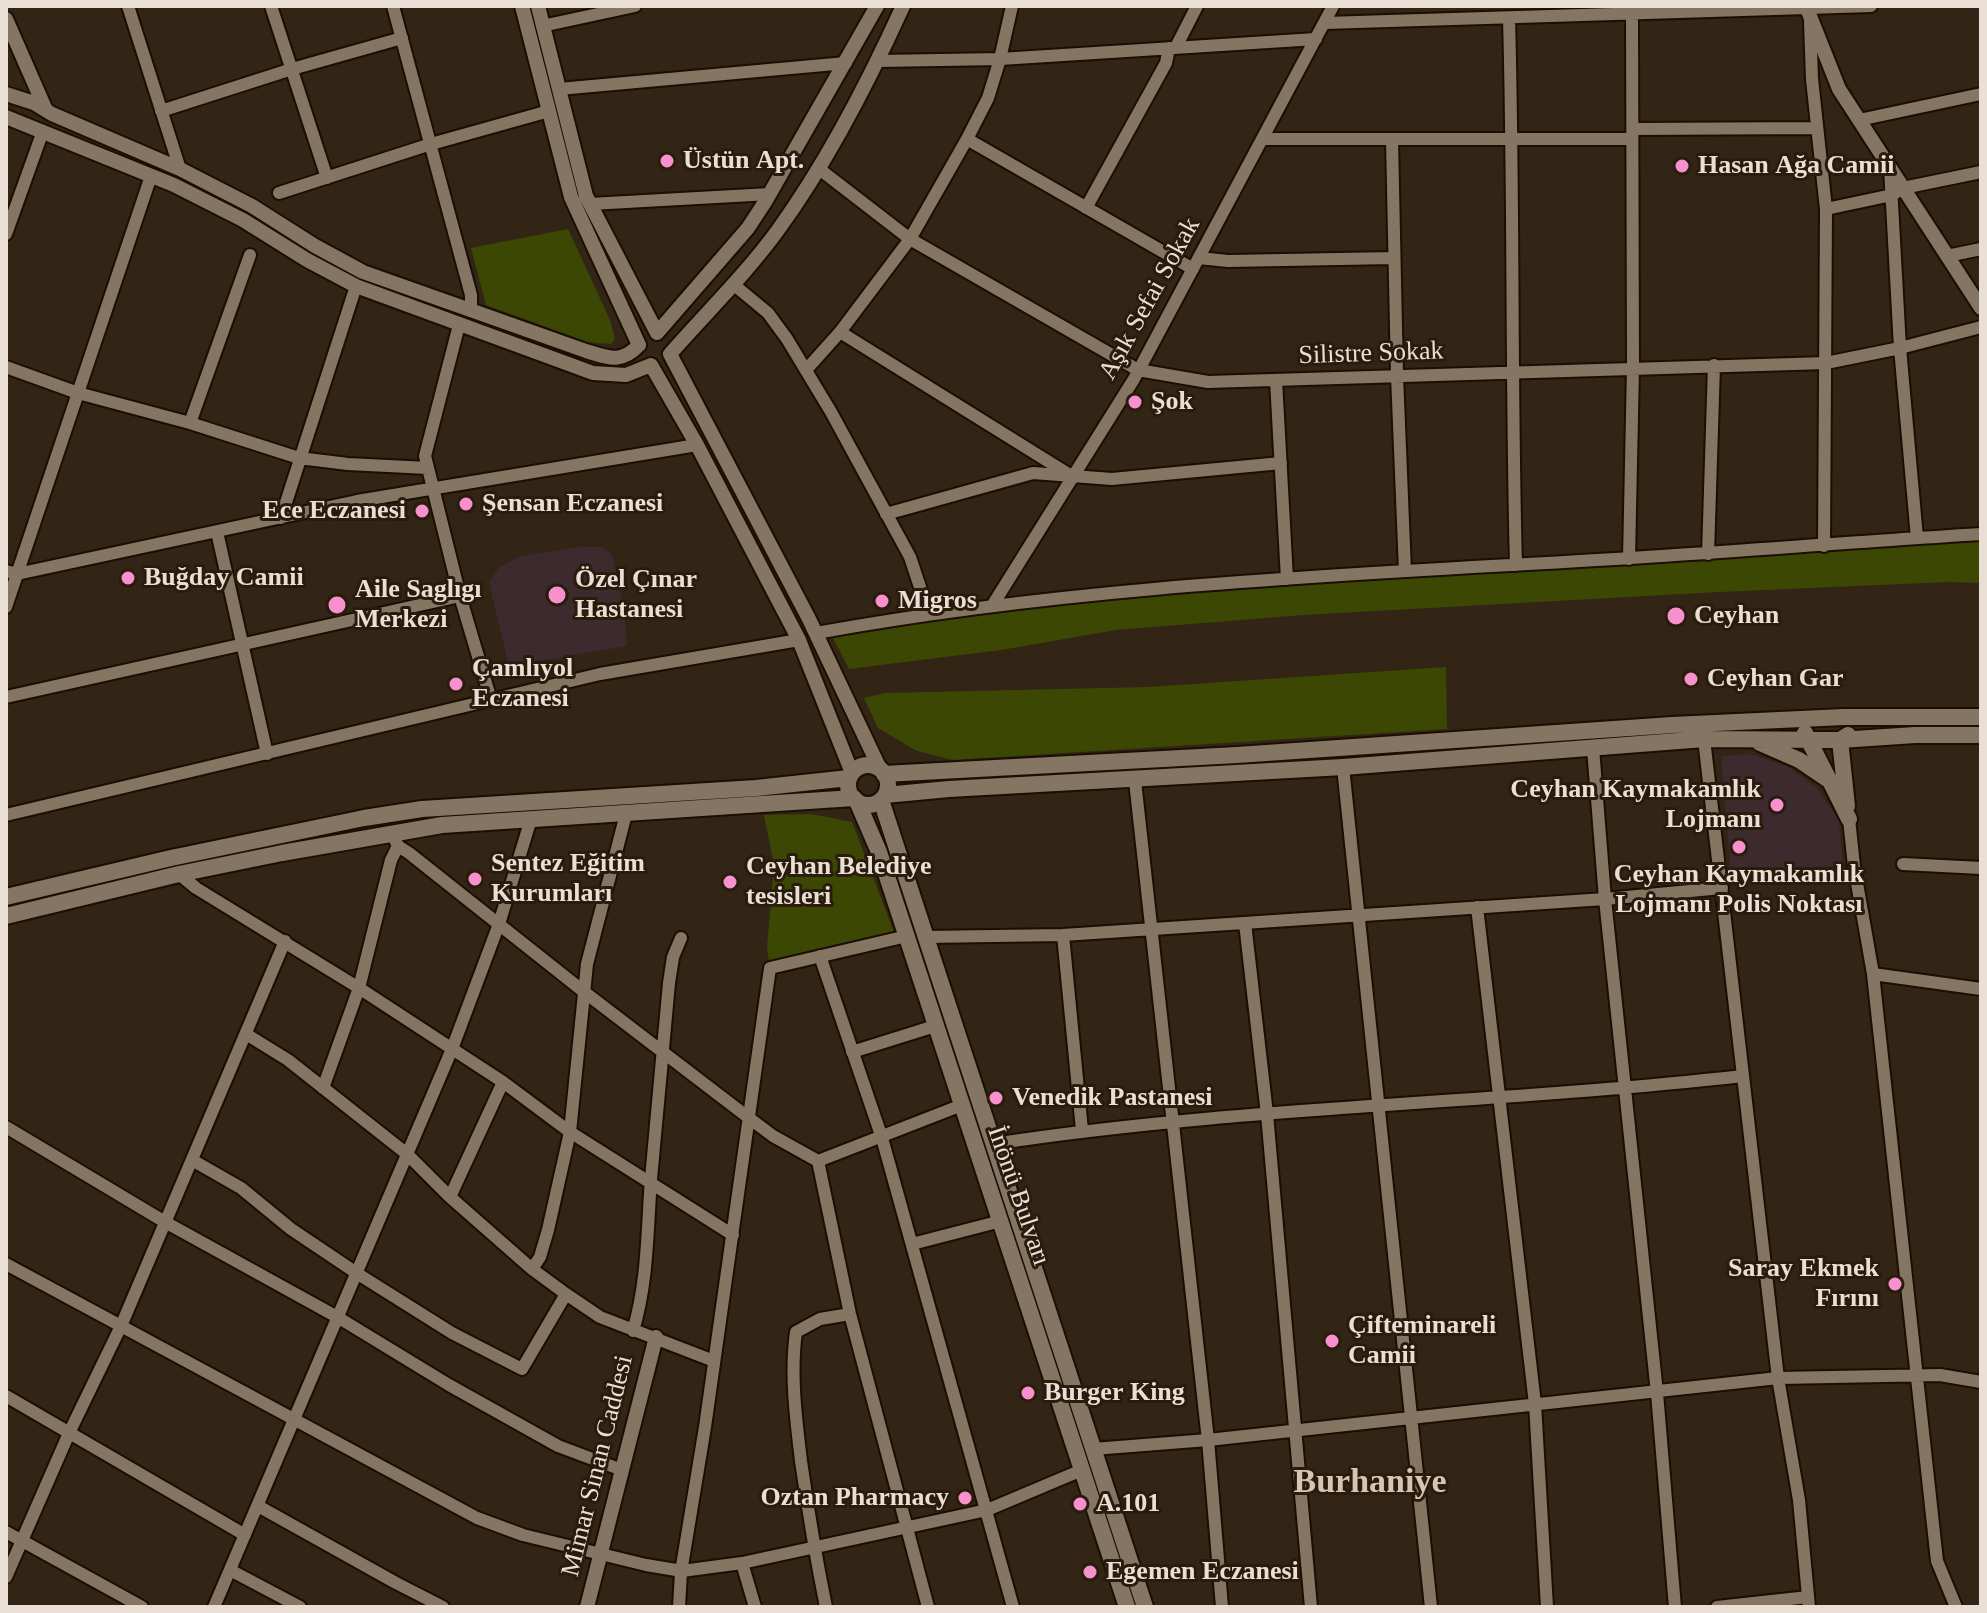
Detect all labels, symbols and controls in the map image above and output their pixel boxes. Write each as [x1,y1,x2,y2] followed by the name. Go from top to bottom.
[683,145,804,177] place label: Üstün Apt.
[1698,150,1894,182] place label: Hasan Ağa Camii
[658,152,676,170] marker: Üstün Apt.
[1673,157,1691,175] marker: Hasan Ağa Camii
[1093,212,1207,386] street label: Aşık Sefai Sokak
[1298,336,1444,372] street label: Silistre Sokak
[1151,386,1193,418] place label: Şok
[1126,393,1144,411] marker: Şok
[482,488,663,520] place label: Şensan Eczanesi
[262,495,406,527] place label: Ece Eczanesi
[457,495,475,513] marker: Şensan Eczanesi
[413,502,431,520] marker: Ece Eczanesi
[144,562,304,594] place label: Buğday Camii
[575,564,697,626] place label: Özel Çınar Hastanesi
[119,569,137,587] marker: Buğday Camii
[355,574,481,636] place label: Aile Saglıgı Merkezi
[546,584,568,606] marker: Özel Çınar Hastanesi
[898,585,977,617] place label: Migros
[873,592,891,610] marker: Migros
[326,594,348,616] marker: Aile Saglıgı Merkezi
[1694,600,1779,632] place label: Ceyhan
[1665,605,1687,627] marker: Ceyhan
[472,653,573,714] place label: Çamlıyol Eczanesi
[1707,663,1844,695] place label: Ceyhan Gar
[1682,670,1700,688] marker: Ceyhan Gar
[447,675,465,693] marker: Çamlıyol Eczanesi
[1510,774,1761,836] place label: Ceyhan Kaymakamlık Lojmanı
[1768,796,1786,814] marker: Ceyhan Kaymakamlık Lojmanı
[1730,838,1748,856] marker: Ceyhan Kaymakamlık Lojmanı Polis Noktası
[491,848,645,910] place label: Sentez Eğitim Kurumları
[746,851,932,912] place label: Ceyhan Belediye tesisleri
[1614,859,1864,920] place label: Ceyhan Kaymakamlık Lojmanı Polis Noktası
[466,870,484,888] marker: Sentez Eğitim Kurumları
[721,873,739,891] marker: Ceyhan Belediye tesisleri
[1012,1082,1213,1114] place label: Venedik Pastanesi
[987,1089,1005,1107] marker: Venedik Pastanesi
[980,1122,1056,1270] street label: İnönü Bulvarı
[1728,1253,1879,1314] place label: Saray Ekmek Fırını
[1886,1275,1904,1293] marker: Saray Ekmek Fırını
[1348,1310,1496,1372] place label: Çifteminareli Camii
[1323,1332,1341,1350] marker: Çifteminareli Camii
[555,1352,641,1580] street label: Mimar Sinan Caddesi
[1044,1377,1185,1409] place label: Burger King
[1019,1384,1037,1402] marker: Burger King
[1293,1463,1447,1503] district label: Burhaniye
[761,1482,949,1514] place label: Oztan Pharmacy
[1096,1488,1160,1520] place label: A.101
[956,1489,974,1507] marker: Oztan Pharmacy
[1071,1495,1089,1513] marker: A.101
[1106,1556,1299,1588] place label: Egemen Eczanesi
[1081,1563,1099,1581] marker: Egemen Eczanesi

